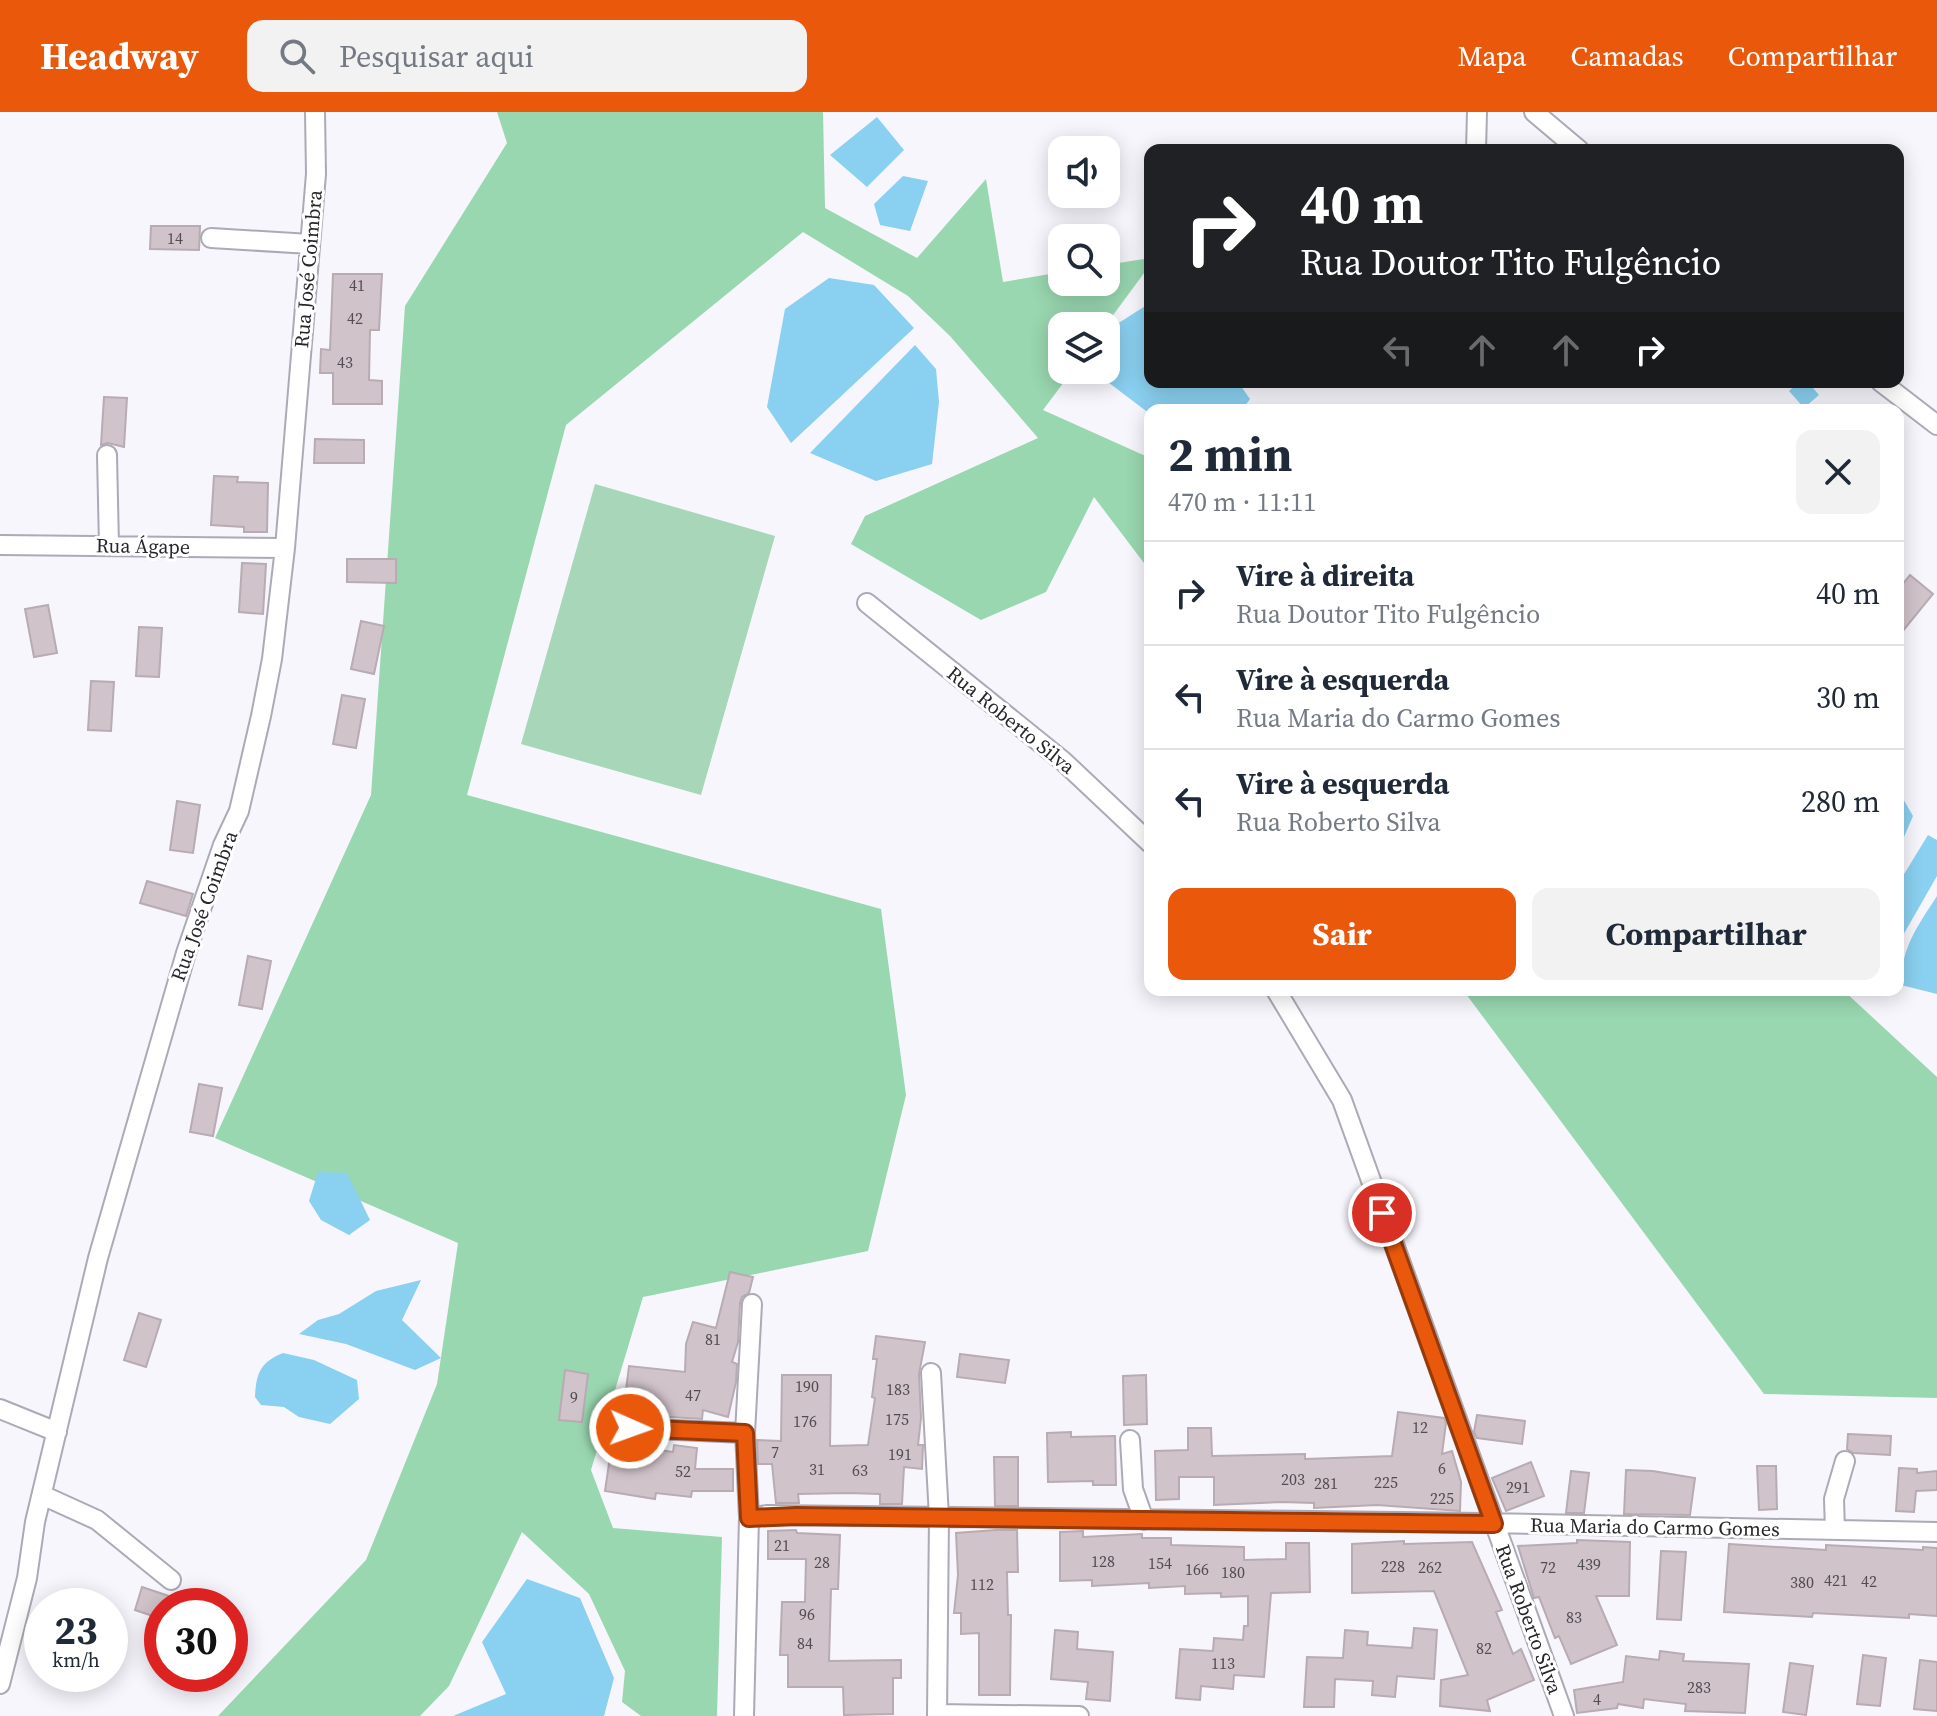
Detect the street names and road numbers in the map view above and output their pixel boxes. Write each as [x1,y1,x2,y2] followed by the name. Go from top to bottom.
[287,188,329,349] street label: Rua José Coimbra
[96,531,190,561] street label: Rua Ágape
[941,660,1082,781] street label: Rua Roberto Silva
[164,826,245,985] street label: Rua José Coimbra
[1530,1511,1780,1543] street label: Rua Maria do Carmo Gomes
[1489,1540,1569,1699] street label: Rua Roberto Silva

